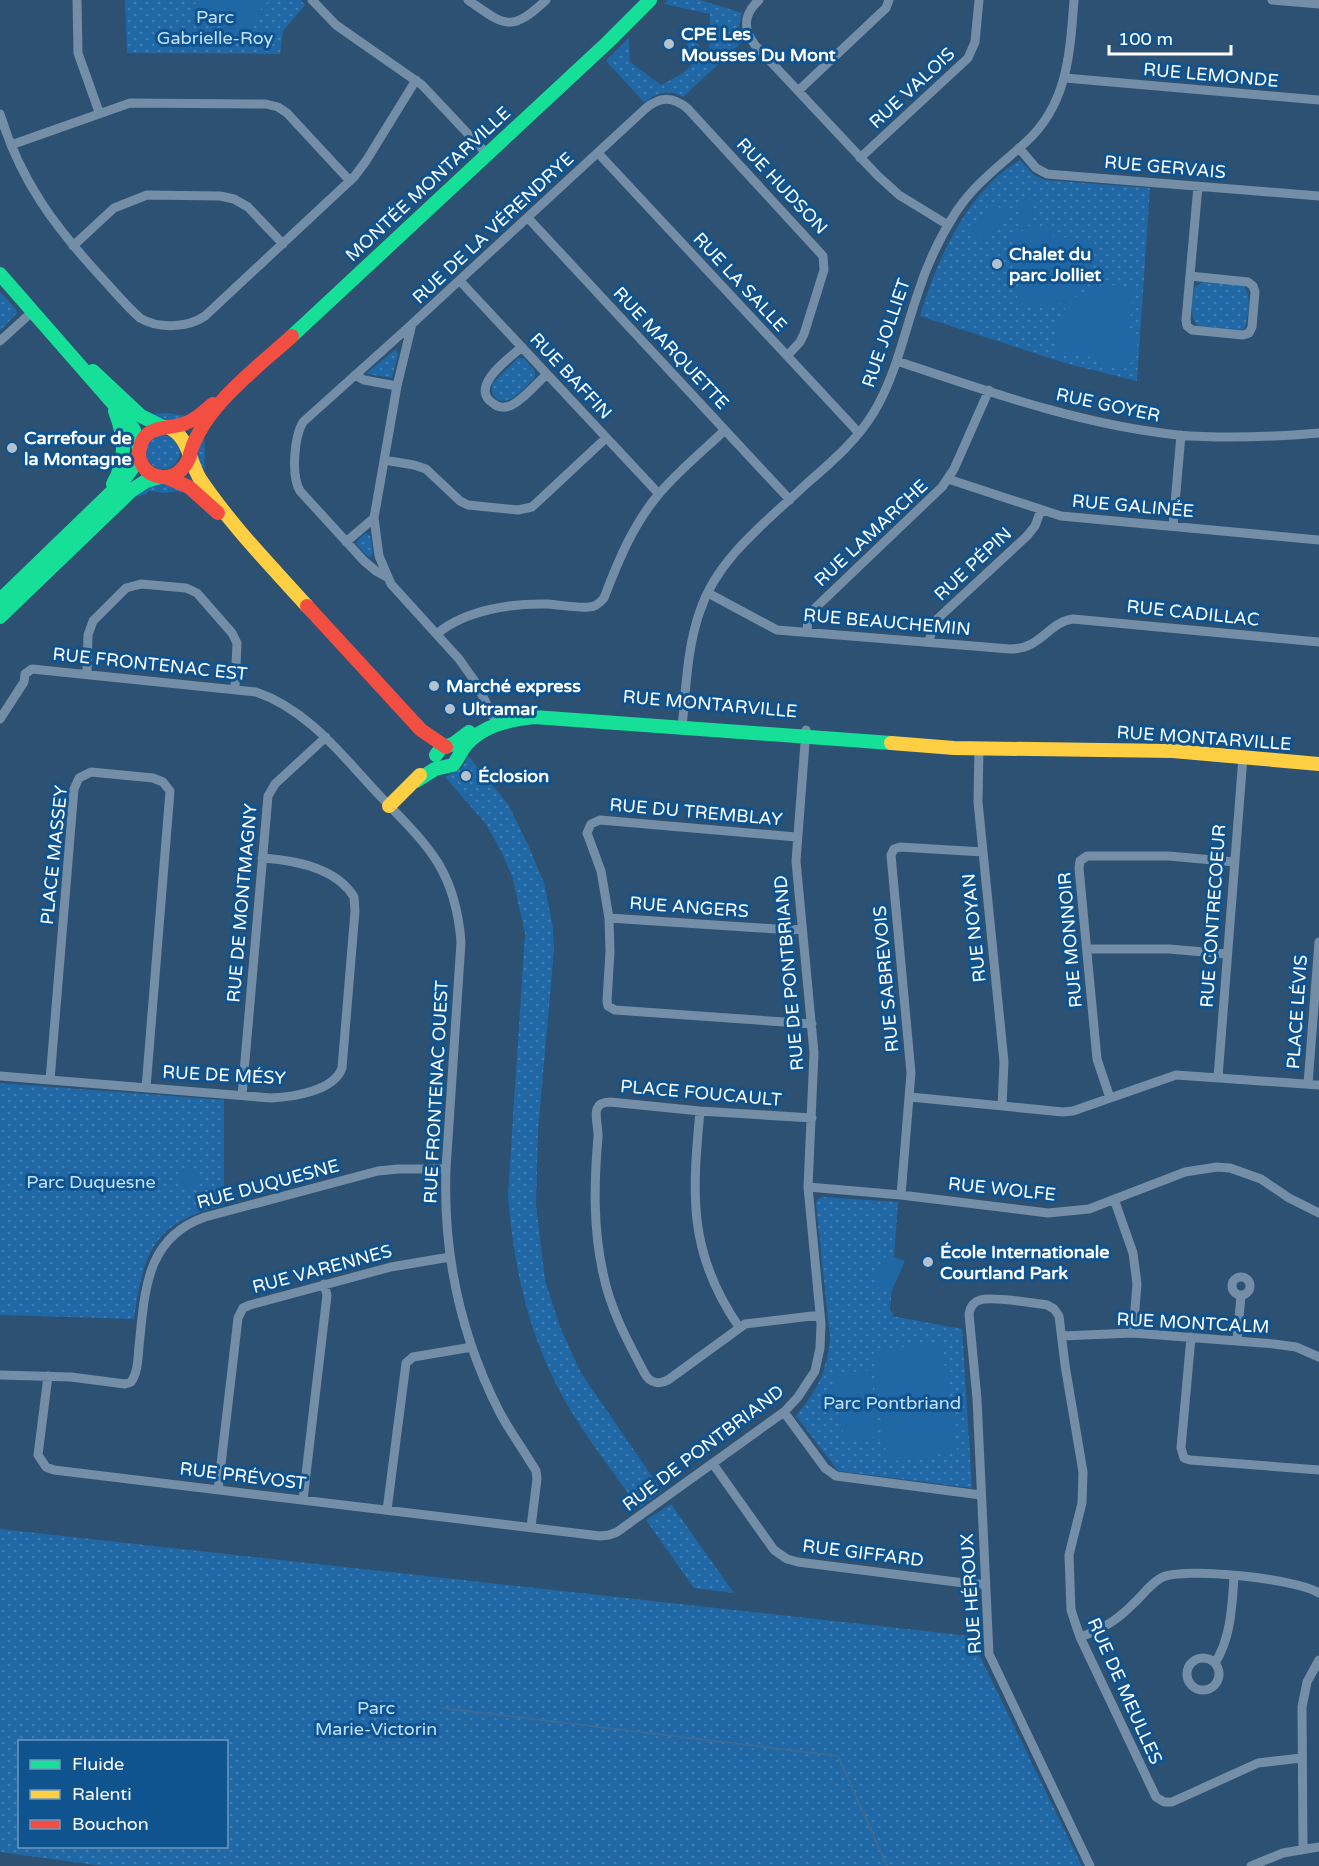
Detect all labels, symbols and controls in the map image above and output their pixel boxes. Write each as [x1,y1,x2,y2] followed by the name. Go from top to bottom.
[157,6,274,49] park label: Parc Gabrielle-Roy
[1109,18,1230,56] scale bar
[681,23,836,66] place label: CPE Les Mousses Du Mont
[1118,28,1173,50] text: 100 m
[662,37,676,51] marker: CPE Les Mousses Du Mont
[865,43,959,133] street label: RUE VALOIS
[1142,58,1280,92] street label: RUE LEMONDE
[341,102,515,266] street label: MONTÉE MONTARVILLE
[732,133,832,239] street label: RUE HUDSON
[408,147,578,309] street label: RUE DE LA VÉRENDRYE
[1103,151,1227,183] street label: RUE GERVAIS
[688,228,792,336] street label: RUE LA SALLE
[1009,243,1101,286] place label: Chalet du parc Jolliet
[990,257,1004,271] marker: Chalet du parc Jolliet
[857,276,915,390] street label: RUE JOLLIET
[609,282,733,414] street label: RUE MARQUETTE
[525,328,617,424] street label: RUE BAFFIN
[1054,383,1162,427] street label: RUE GOYER
[24,427,132,470] place label: Carrefour de la Montagne
[5,441,19,455] marker: Carrefour de la Montagne
[810,475,932,591] street label: RUE LAMARCHE
[1071,490,1195,522] street label: RUE GALINÉE
[930,523,1016,605] street label: RUE PÉPIN
[1126,595,1260,631] street label: RUE CADILLAC
[802,604,972,640] street label: RUE BEAUCHEMIN
[52,643,248,685] street label: RUE FRONTENAC EST
[446,675,581,697] place label: Marché express
[427,679,441,693] marker: Marché express
[622,685,798,723] street label: RUE MONTARVILLE
[462,698,538,720] place label: Ultramar
[443,702,457,716] marker: Ultramar
[1116,721,1292,755] street label: RUE MONTARVILLE
[478,765,549,787] place label: Éclosion
[459,769,473,783] marker: Éclosion
[36,784,72,926] street label: PLACE MASSEY
[609,793,784,831] street label: RUE DU TREMBLAY
[222,802,262,1004] street label: RUE DE MONTMAGNY
[1196,824,1230,1008] street label: RUE CONTRECOEUR
[1053,871,1087,1009] street label: RUE MONNOIR
[957,872,991,984] street label: RUE NOYAN
[769,874,809,1072] street label: RUE DE PONTBRIAND
[629,892,749,922] street label: RUE ANGERS
[869,905,903,1053] street label: RUE SABREVOIS
[1282,954,1312,1070] street label: PLACE LÉVIS
[419,980,453,1204] street label: RUE FRONTENAC OUEST
[162,1061,287,1089] street label: RUE DE MÉSY
[619,1075,783,1111] street label: PLACE FOUCAULT
[194,1154,342,1214] street label: RUE DUQUESNE
[26,1171,156,1193] park label: Parc Duquesne
[947,1172,1057,1206] street label: RUE WOLFE
[250,1240,394,1298] street label: RUE VARENNES
[940,1241,1110,1284] place label: École Internationale Courtland Park
[921,1255,935,1269] marker: École Internationale Courtland Park
[1116,1308,1270,1338] street label: RUE MONTCALM
[618,1380,788,1516] street label: RUE DE PONTBRIAND
[823,1392,961,1414] park label: Parc Pontbriand
[178,1457,308,1495] street label: RUE PRÉVOST
[956,1533,986,1655] street label: RUE HÉROUX
[801,1535,925,1571] street label: RUE GIFFARD
[1083,1614,1167,1768] street label: RUE DE MEULLES
[315,1697,437,1740] park label: Parc Marie-Victorin
[18,1740,228,1848] legend
[72,1753,124,1775] text: Fluide
[72,1783,132,1805] text: Ralenti
[72,1813,149,1835] text: Bouchon

